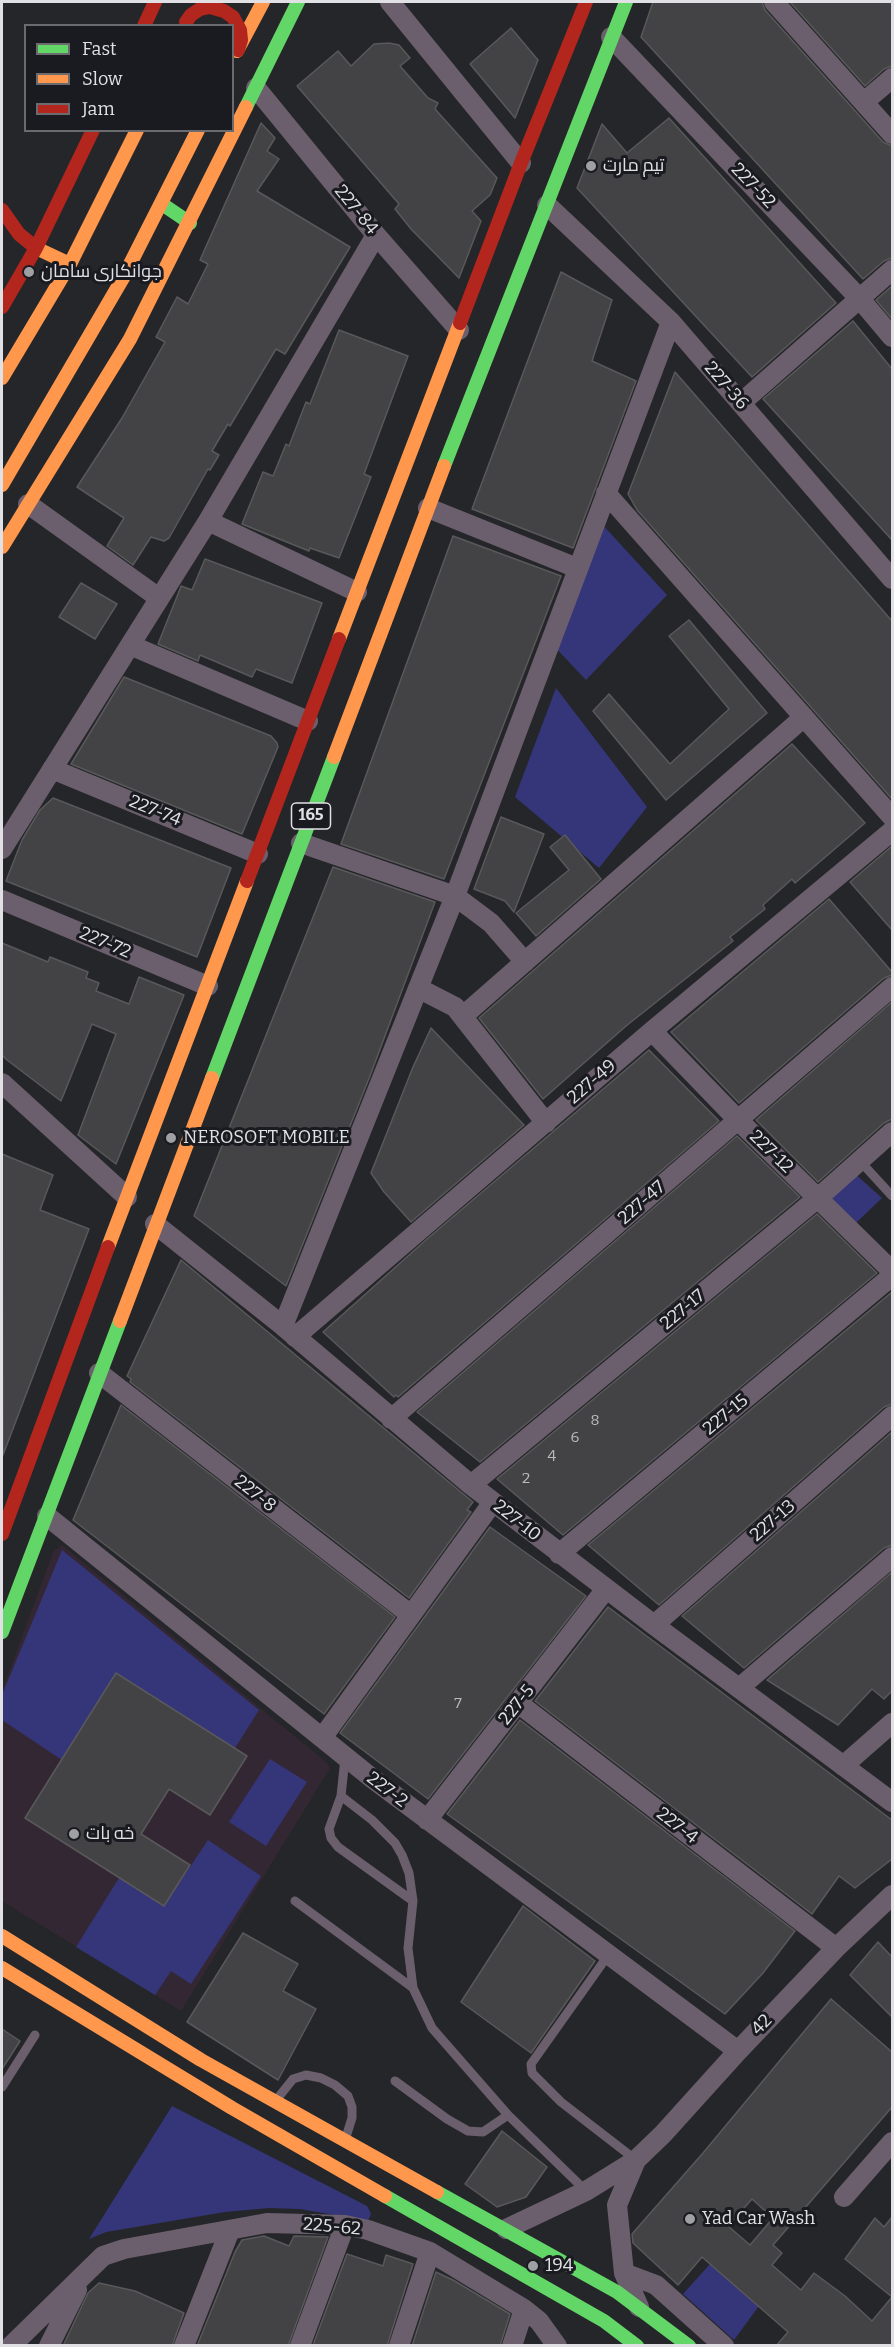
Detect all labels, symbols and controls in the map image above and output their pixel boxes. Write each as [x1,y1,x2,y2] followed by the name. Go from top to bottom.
[24,24,234,132] legend
[82,38,117,60] text: Fast
[82,68,122,90] text: Slow
[82,98,115,120] text: Jam
[603,155,664,177] place label: تیم مارت
[584,159,598,173] marker: تیم مارت
[726,159,780,213] street label: 227-52
[330,181,382,239] street label: 227-84
[41,261,162,283] place label: جوانکاری سامان
[22,265,36,279] marker: جوانکاری سامان
[699,358,753,414] street label: 227-36
[126,791,184,831] street label: 227-74
[292,803,330,829] road number: 165
[76,923,134,963] street label: 227-72
[563,1055,621,1109] street label: 227-49
[745,1126,797,1178] street label: 227-12
[183,1127,350,1149] place label: NEROSOFT MOBILE
[164,1131,178,1145] marker: NEROSOFT MOBILE
[614,1177,670,1229] street label: 227-47
[656,1285,710,1335] street label: 227-17
[699,1390,753,1440] street label: 227-15
[590,1412,600,1430] house number: 8
[571,1429,579,1447] house number: 6
[548,1448,556,1466] house number: 4
[522,1470,530,1488] house number: 2
[230,1471,280,1517] street label: 227-8
[489,1496,545,1546] street label: 227-10
[746,1496,800,1546] street label: 227-13
[495,1681,539,1729] street label: 227-5
[454,1695,462,1713] house number: 7
[362,1768,412,1812] street label: 227-2
[652,1803,702,1849] street label: 227-4
[86,1823,134,1845] place label: خه بات
[67,1827,81,1841] marker: خه بات
[747,2010,777,2040] street label: 42
[702,2208,815,2230] place label: Yad Car Wash
[683,2212,697,2226] marker: Yad Car Wash
[302,2214,362,2240] street label: 225-62
[545,2255,573,2277] place label: 194
[526,2259,540,2273] marker: 194

